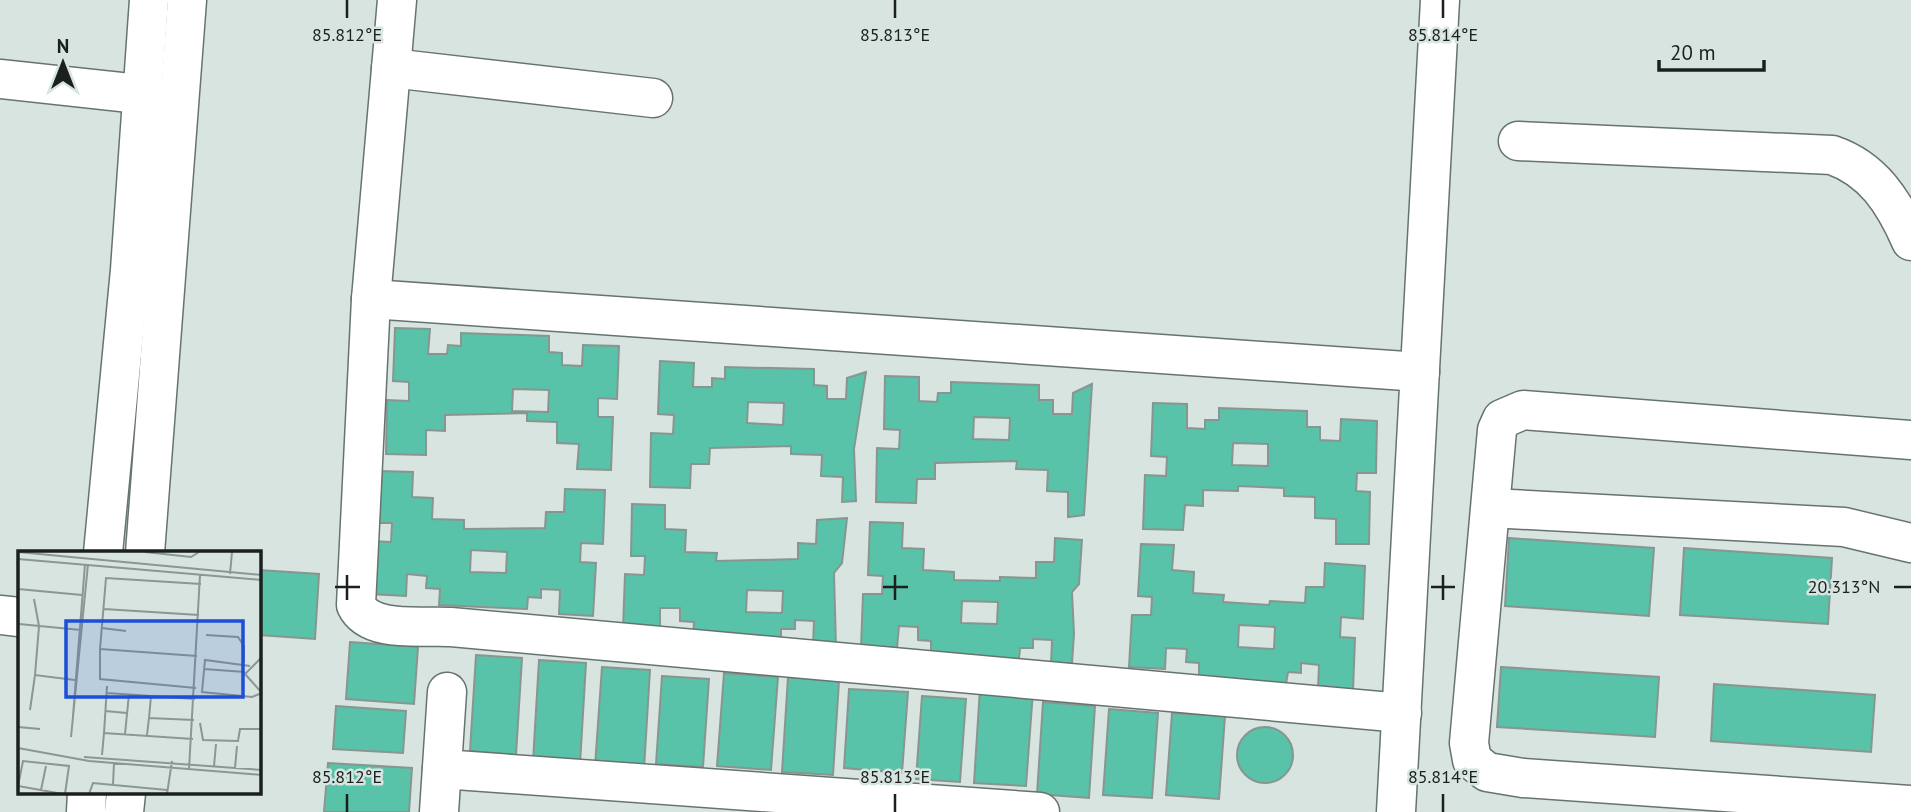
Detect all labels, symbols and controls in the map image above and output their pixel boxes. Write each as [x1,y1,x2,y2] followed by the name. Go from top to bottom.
[312,23,382,46] text: 85.812°E
[860,23,930,46] text: 85.813°E
[1408,23,1478,46] text: 85.814°E
[28,28,98,98] north arrow
[1659,28,1764,72] scale bar
[57,34,69,58] text: N
[1670,39,1716,66] text: 20 m
[18,551,261,794] inset map
[1808,575,1880,598] text: 20.313°N
[312,765,382,788] text: 85.812°E
[860,765,930,788] text: 85.813°E
[1408,765,1478,788] text: 85.814°E

